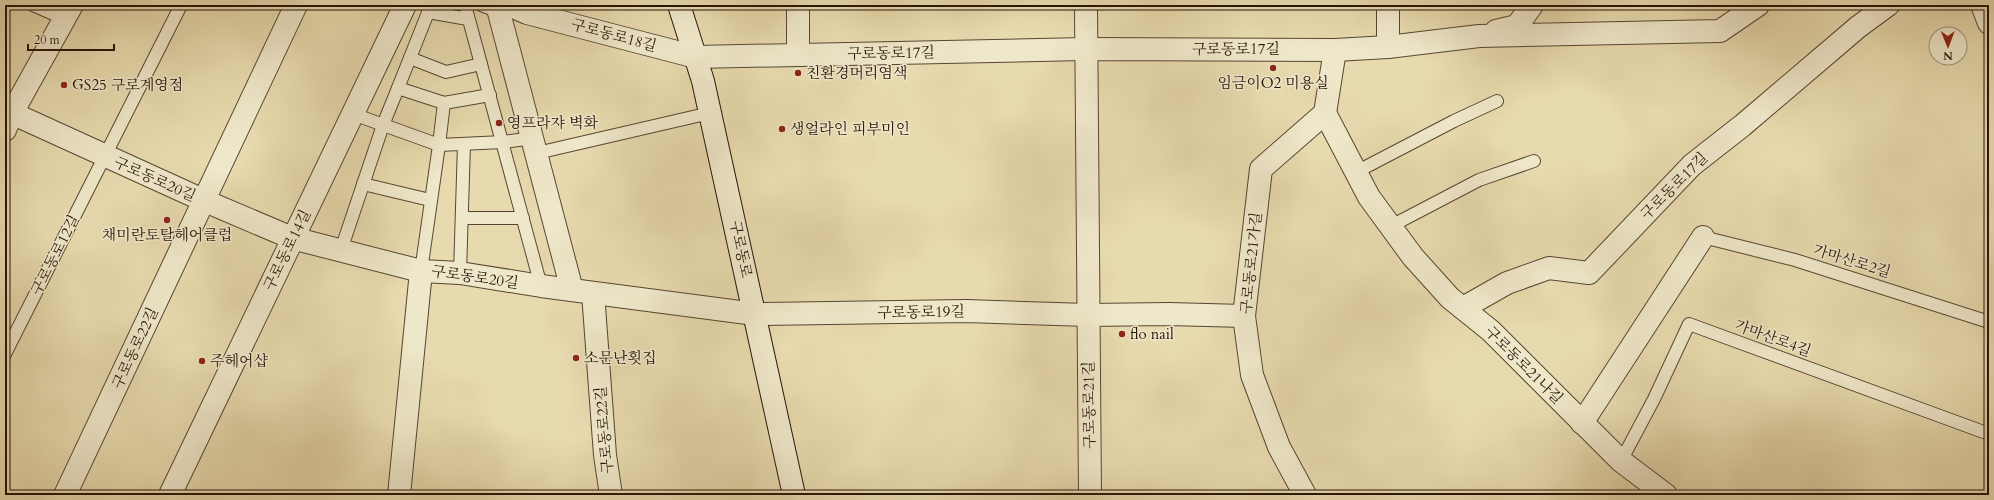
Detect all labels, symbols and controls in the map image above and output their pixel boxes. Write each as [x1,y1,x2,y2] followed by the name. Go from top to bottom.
[569,14,659,56] street label: 구로동로18길
[28,26,114,52] scale bar
[1928,26,1968,66] north arrow
[34,32,61,48] text: 20 m
[1192,39,1280,59] street label: 구로동로17길
[847,42,935,64] street label: 구로동로17길
[1943,48,1953,63] text: N
[806,63,907,83] place label: 친환경머리염색
[1268,63,1278,73] marker: 임금이O2 미용실
[793,68,803,78] marker: 친환경머리염색
[1217,73,1329,93] place label: 임금이O2 미용실
[72,75,183,95] place label: GS25 구로계영점
[59,80,69,90] marker: GS25 구로계영점
[507,113,598,133] place label: 영프라쟈 벽화
[494,118,504,128] marker: 영프라쟈 벽화
[790,119,910,139] place label: 생얼라인 피부미인
[777,124,787,134] marker: 생얼라인 피부미인
[1636,148,1712,224] street label: 구로동로17길
[111,152,199,206] street label: 구로동로20길
[259,206,315,294] street label: 구로동로14길
[26,211,84,299] street label: 구로동로12길
[1236,211,1266,315] street label: 구로동로21가길
[162,215,172,225] marker: 채미란토탈헤어클럽
[725,219,757,280] street label: 구로동로
[102,225,232,245] place label: 채미란토탈헤어클럽
[1811,240,1893,282] street label: 가마산로2길
[430,261,520,293] street label: 구로동로20길
[877,301,965,323] street label: 구로동로19길
[107,304,163,392] street label: 구로동로22길
[1732,315,1814,361] street label: 가마산로4길
[1481,322,1567,408] street label: 구로동로21나길
[1130,324,1174,344] place label: flo nail
[1117,329,1127,339] marker: flo nail
[584,348,656,368] place label: 소문난횟집
[210,351,268,371] place label: 주헤어샵
[571,353,581,363] marker: 소문난횟집
[197,356,207,366] marker: 주헤어샵
[1078,361,1100,449] street label: 구로동로21길
[590,385,618,475] street label: 구로동로22길

